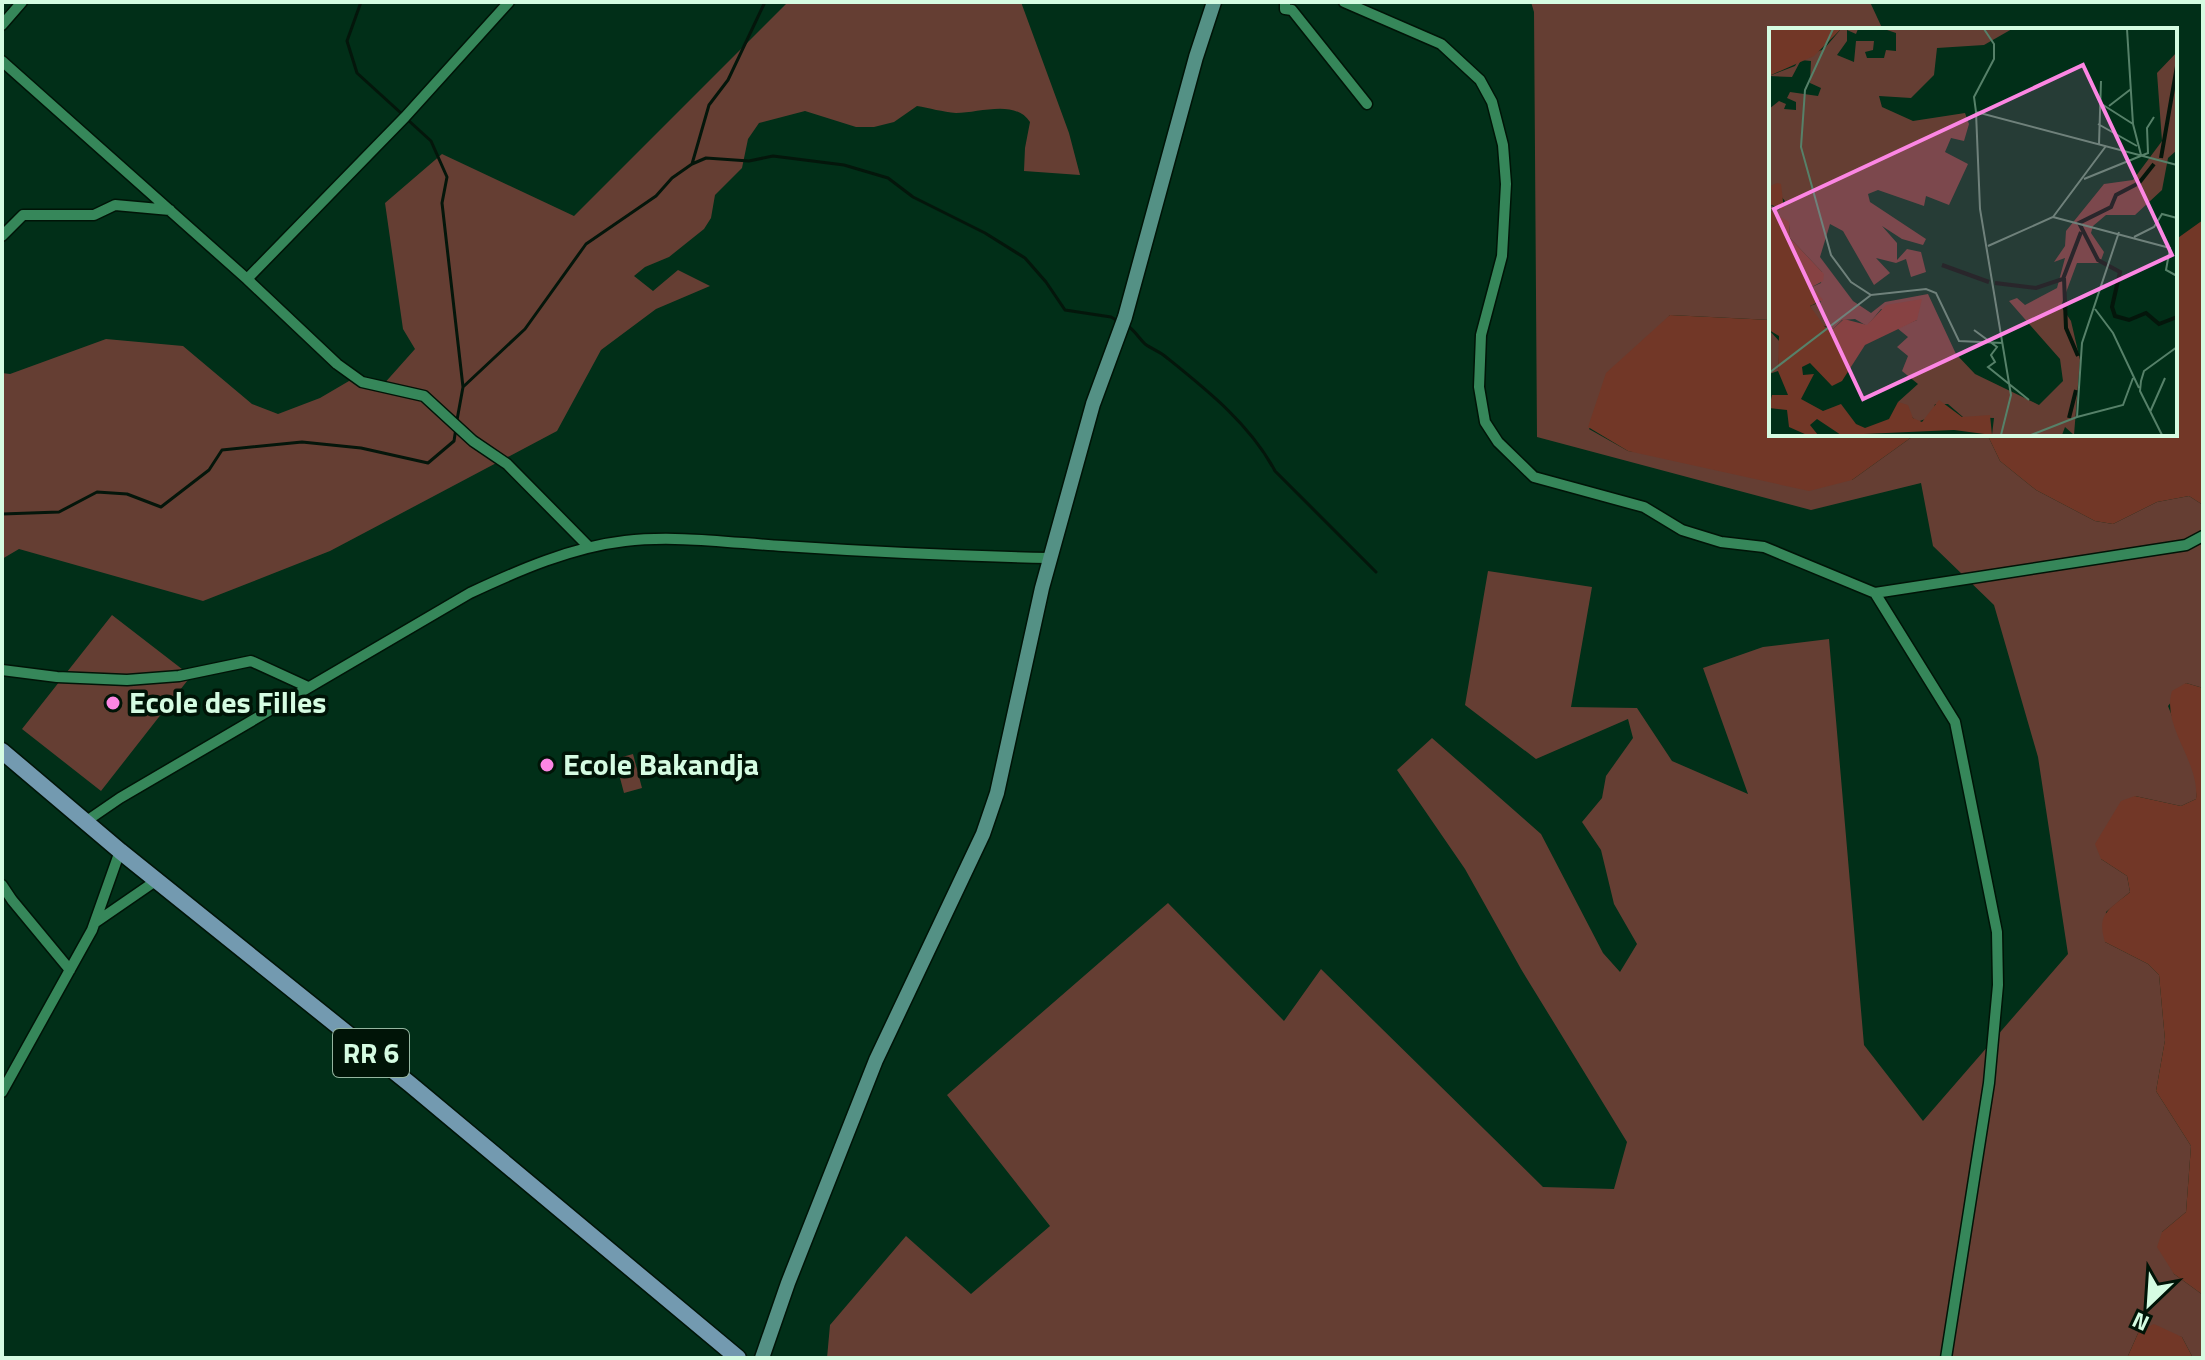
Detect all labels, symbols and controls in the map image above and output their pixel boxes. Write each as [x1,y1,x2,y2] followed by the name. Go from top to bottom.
[1769,28,2177,436] inset map
[129,679,327,725] place label: Ecole des Filles
[104,694,122,712] marker: Ecole des Filles
[563,741,759,787] place label: Ecole Bakandja
[538,756,556,774] marker: Ecole Bakandja
[333,1029,409,1077] road number: RR 6
[2109,1264,2189,1344] north arrow
[2126,1303,2155,1341] text: N

